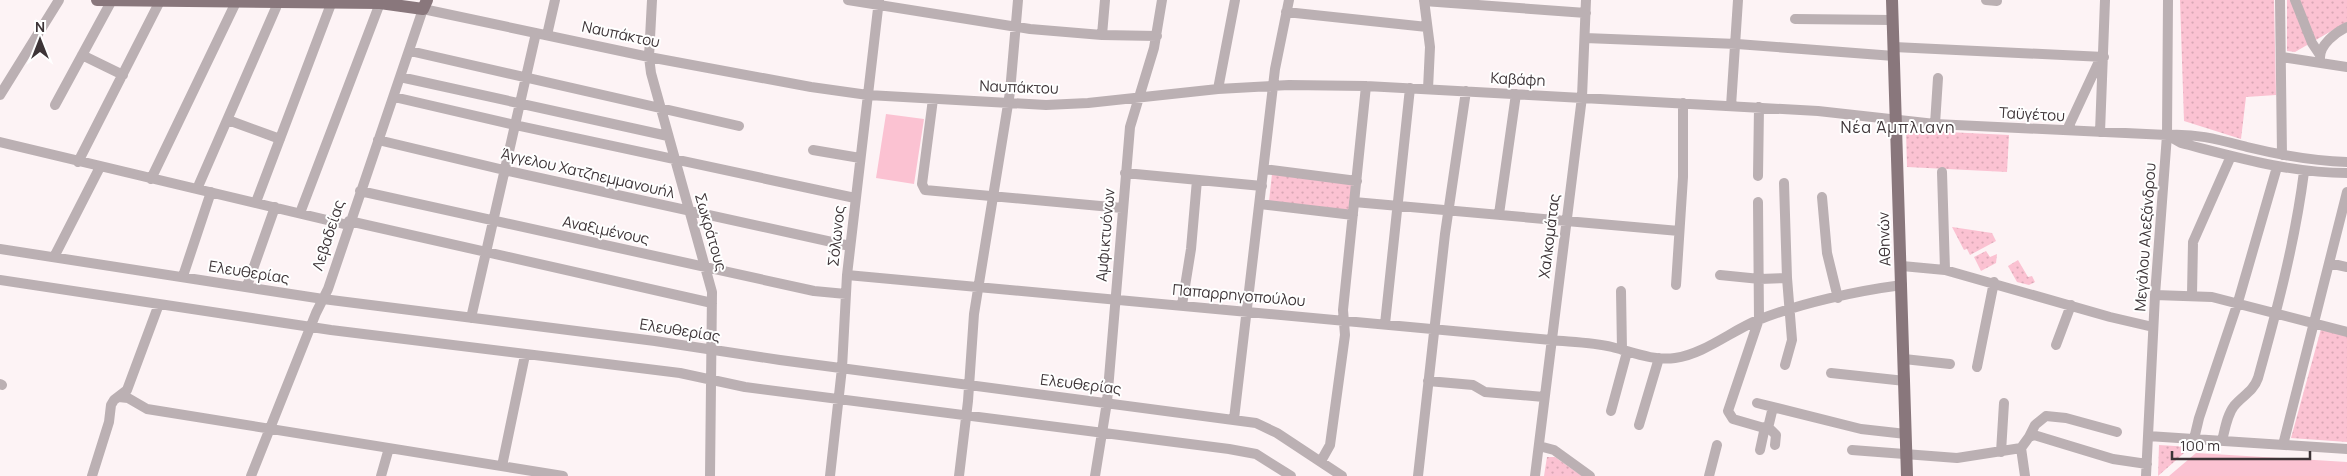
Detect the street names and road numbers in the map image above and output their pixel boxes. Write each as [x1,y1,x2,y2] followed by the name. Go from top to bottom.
[580,15,662,53] street label: Ναυπάκτου
[1490,67,1546,91] street label: Καβάφη
[979,75,1059,99] street label: Ναυπάκτου
[1999,102,2065,126] street label: Ταϋγέτου
[499,143,677,203] street label: Άγγελου Χατζηεμμανουήλ
[2129,162,2161,312] street label: Μεγάλου Αλεξάνδρου
[1090,187,1120,283] street label: Αμφικτυόνων
[690,191,732,273] street label: Σωκράτους
[1533,192,1565,280] street label: Χαλκομάτας
[307,197,349,273] street label: Λεβαδείας
[822,204,850,268] street label: Σόλωνος
[561,211,651,249] street label: Αναξιμένους
[1873,211,1895,266] street label: Αθηνών
[207,255,291,289] street label: Ελευθερίας
[1172,279,1306,311] street label: Παπαρρηγοπούλου
[638,313,722,347] street label: Ελευθερίας
[1039,369,1123,399] street label: Ελευθερίας

